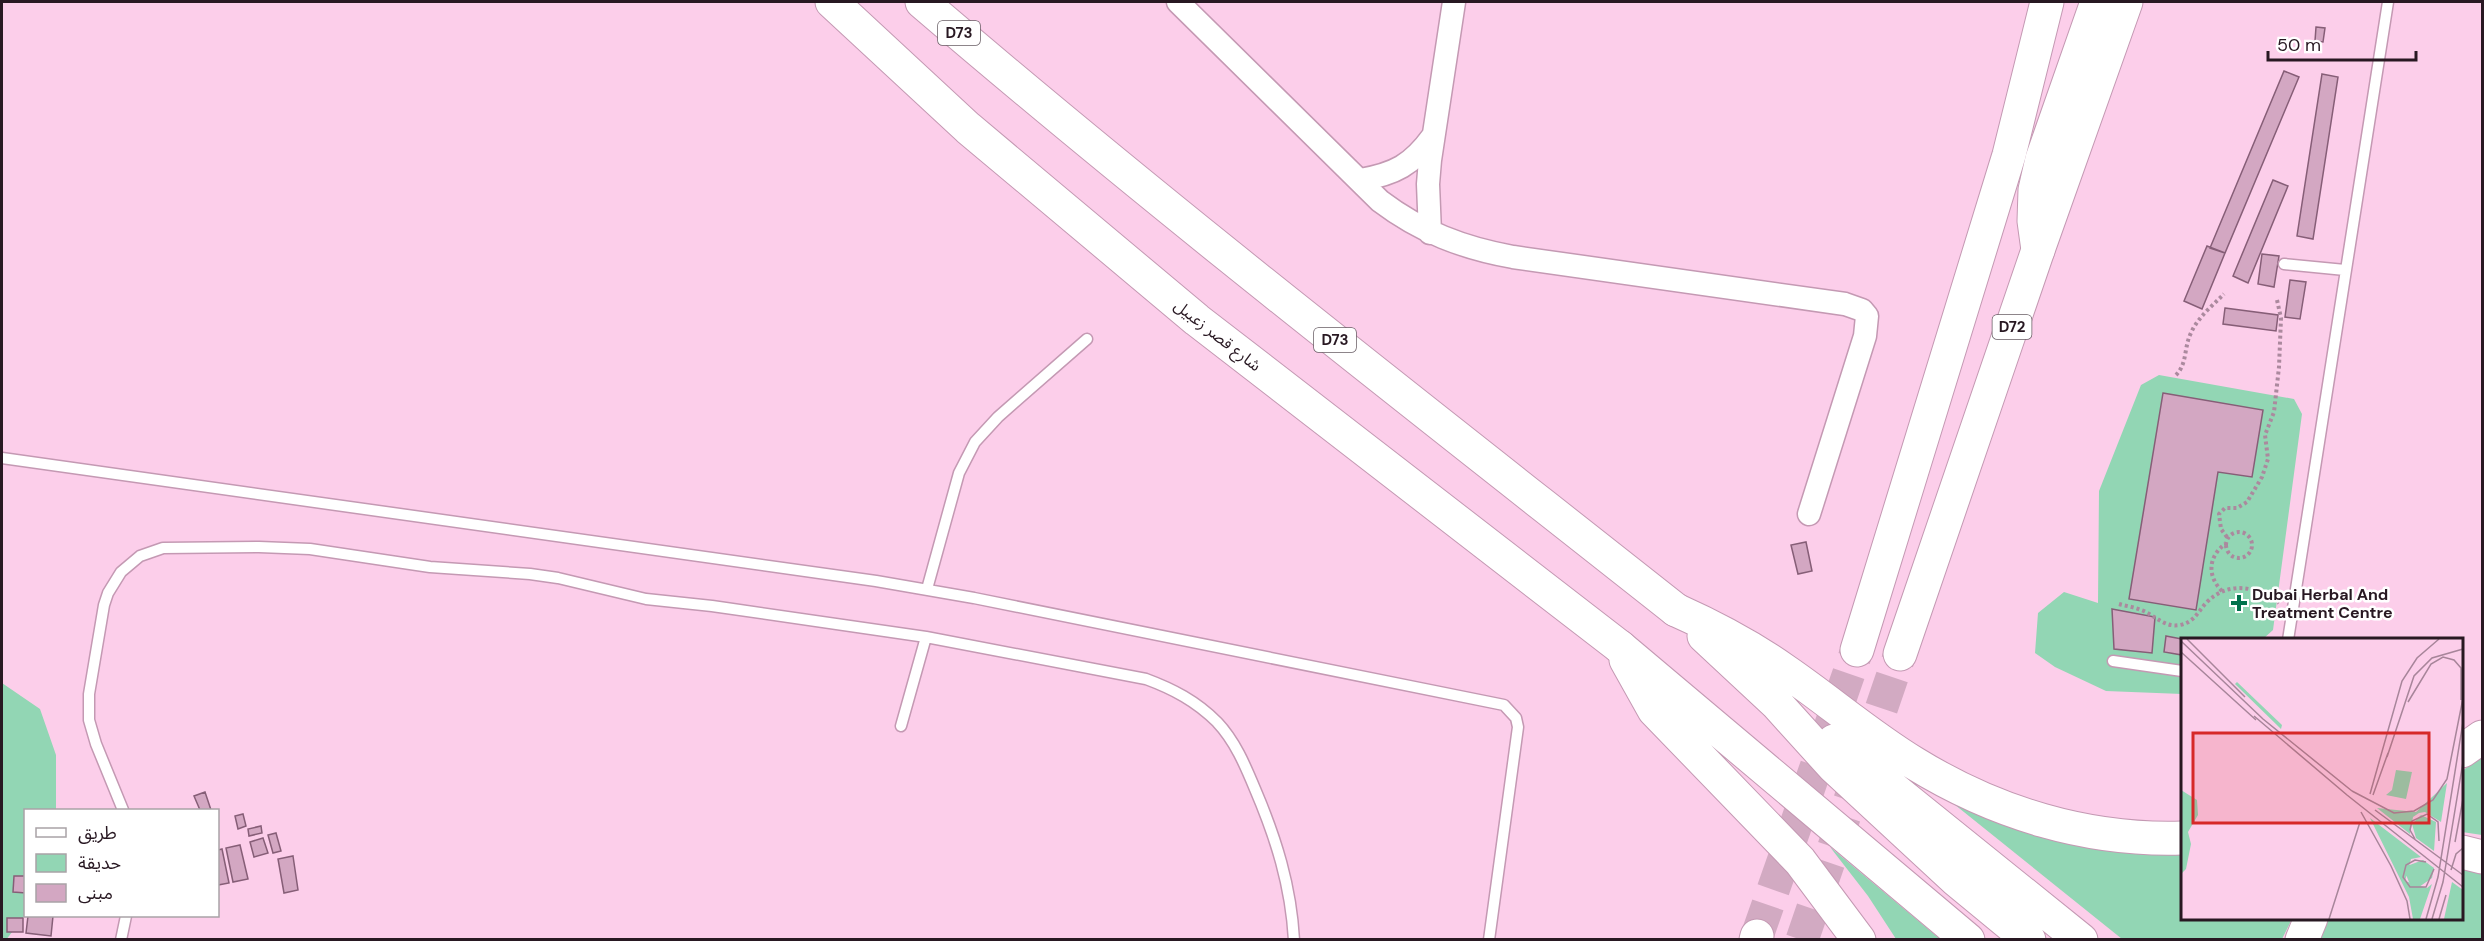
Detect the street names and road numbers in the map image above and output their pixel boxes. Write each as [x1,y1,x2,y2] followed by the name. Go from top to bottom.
[938,21,980,45] road number: D73
[1169,295,1266,378] street label: شارع قصر زعبيل
[1992,315,2032,339] road number: D72
[1314,328,1356,352] road number: D73

